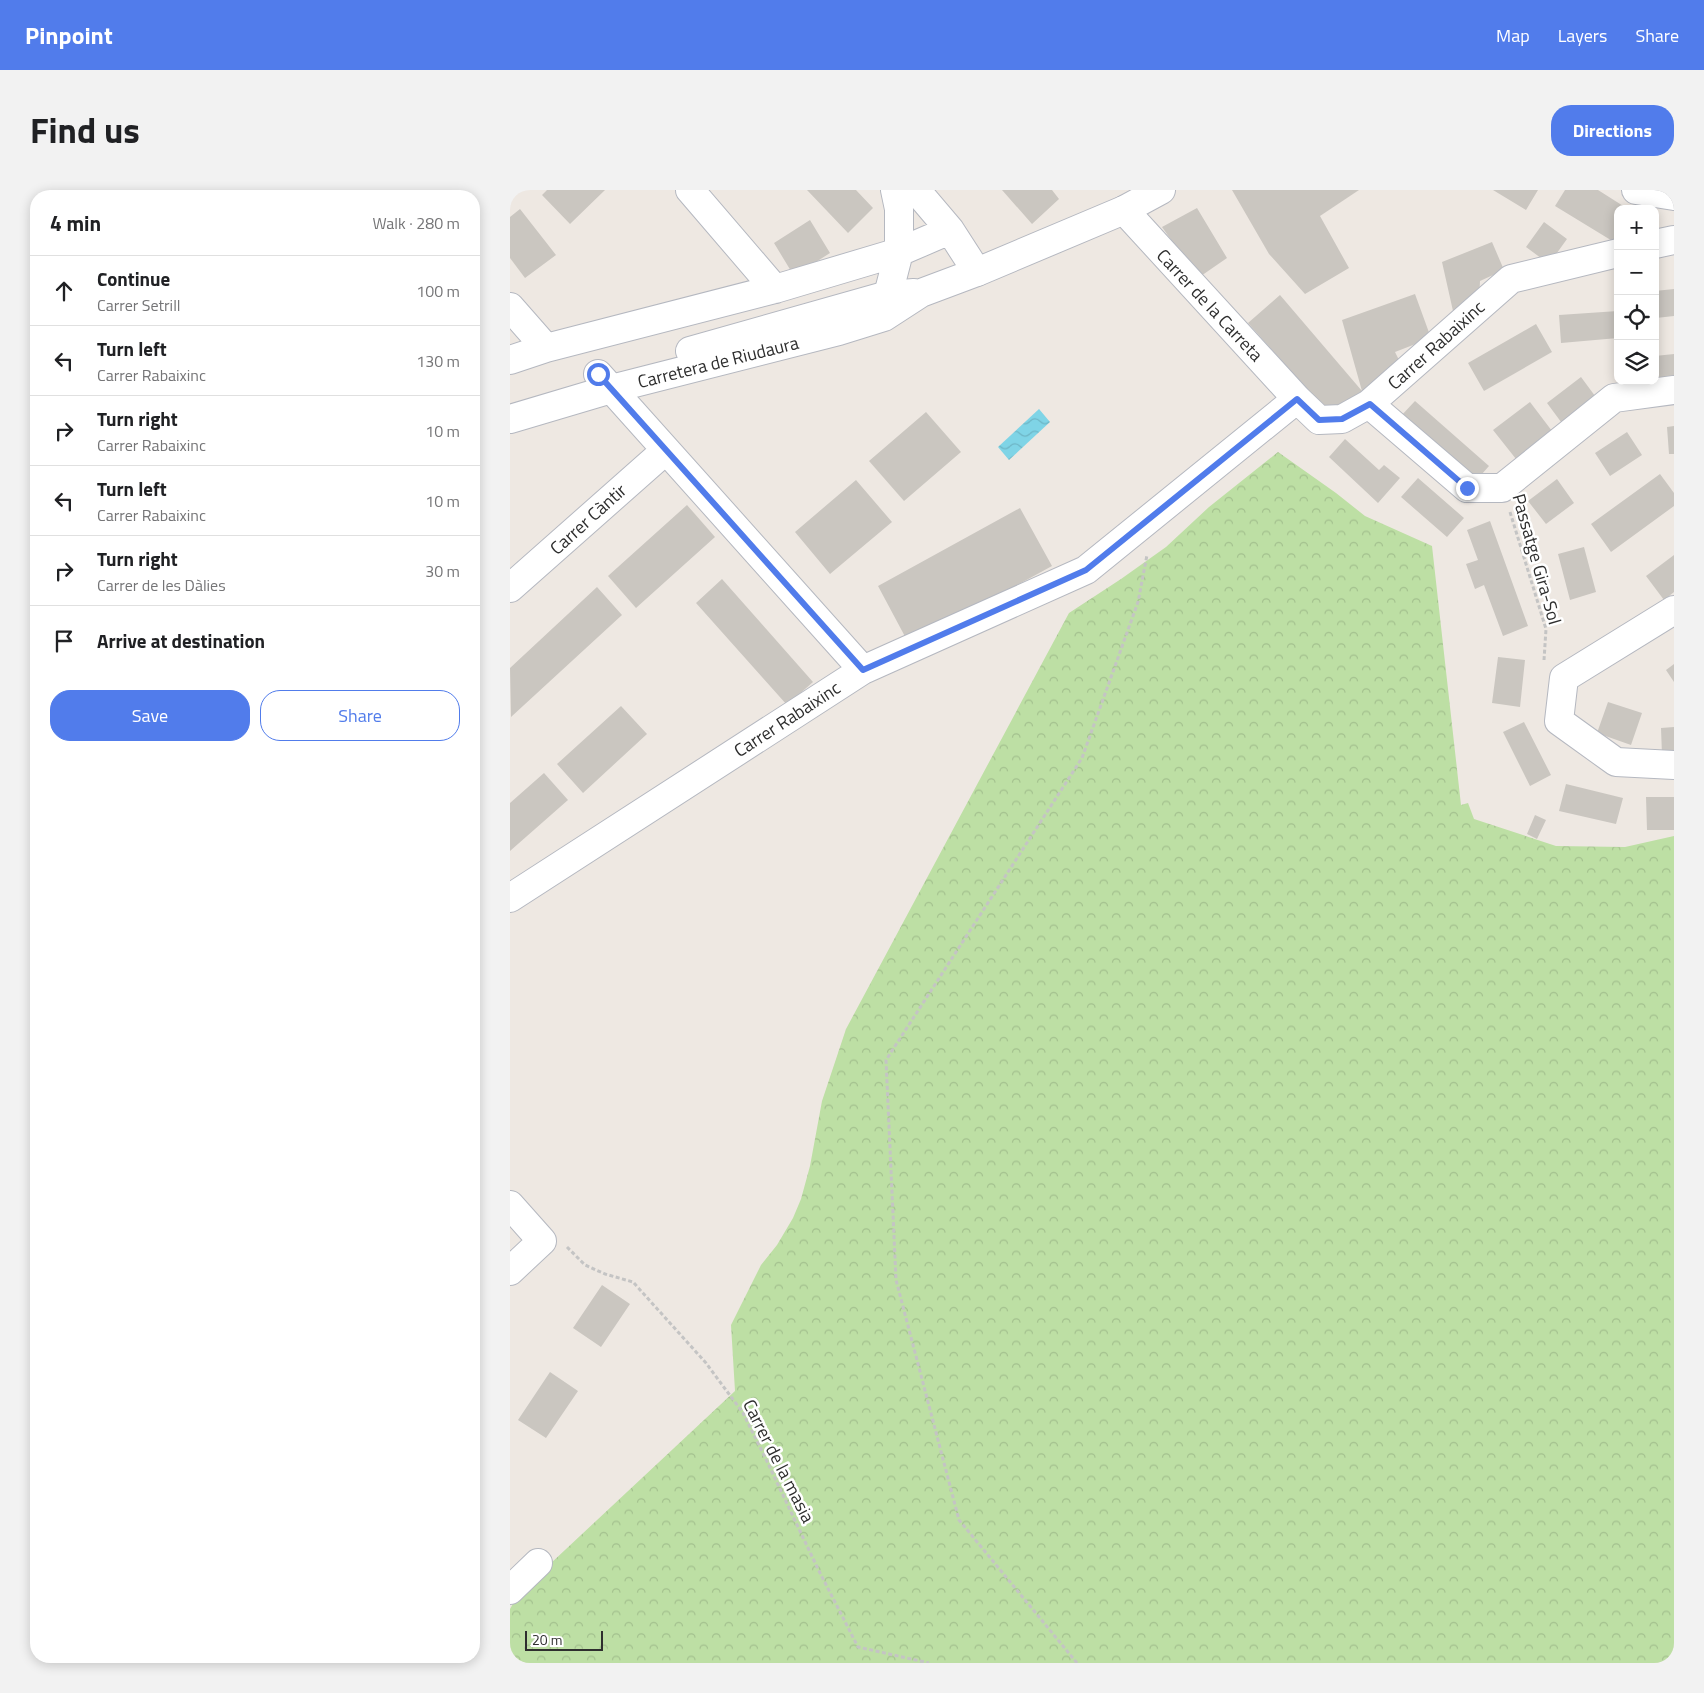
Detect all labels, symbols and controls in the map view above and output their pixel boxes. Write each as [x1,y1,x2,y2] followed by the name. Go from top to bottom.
[25,17,113,53] text: Pinpoint
[1496,22,1530,49] text: Map
[1558,22,1607,49] text: Layers
[1635,22,1679,49] text: Share
[30,103,140,157] text: Find us
[1551,105,1674,156] button: Directions
[1614,205,1659,385] map controls
[1614,205,1659,250] button: +
[50,207,101,239] text: 4 min
[372,211,460,235] text: Walk · 280 m
[1151,243,1269,367] street label: Carrer de la Carreta
[1614,250,1659,295] button: −
[97,264,170,293] text: Continue
[50,277,78,305] icon: ahead
[416,279,460,303] text: 100 m
[97,293,181,317] text: Carrer Setrill
[1381,294,1491,396] street label: Carrer Rabaixinc
[1614,295,1659,340] button: locate
[635,329,801,395] street label: Carretera de Riudaura
[97,334,167,363] text: Turn left
[1614,340,1659,385] button: layers
[50,347,78,375] icon: left
[416,349,460,373] text: 130 m
[97,363,206,387] text: Carrer Rabaixinc
[587,363,610,386] route start
[97,404,178,433] text: Turn right
[50,417,78,445] icon: right
[425,419,460,443] text: 10 m
[97,433,206,457] text: Carrer Rabaixinc
[97,474,167,503] text: Turn left
[544,477,632,561] street label: Carrer Càntir
[1456,477,1479,500] route end
[50,487,78,515] icon: left
[425,489,460,513] text: 10 m
[1505,490,1569,628] street label: Passatge Gira-Sol
[97,503,206,527] text: Carrer Rabaixinc
[97,544,178,573] text: Turn right
[50,557,78,585] icon: right
[425,559,460,583] text: 30 m
[97,573,226,597] text: Carrer de les Dàlies
[97,626,265,655] text: Arrive at destination
[50,627,78,655] icon: arrive
[728,674,846,764] street label: Carrer Rabaixinc
[50,690,250,741] button: Save
[260,690,460,741] button: Share
[736,1395,822,1527] street label: Carrer de la masia
[525,1628,602,1651] scale bar
[532,1629,562,1650] text: 20 m

